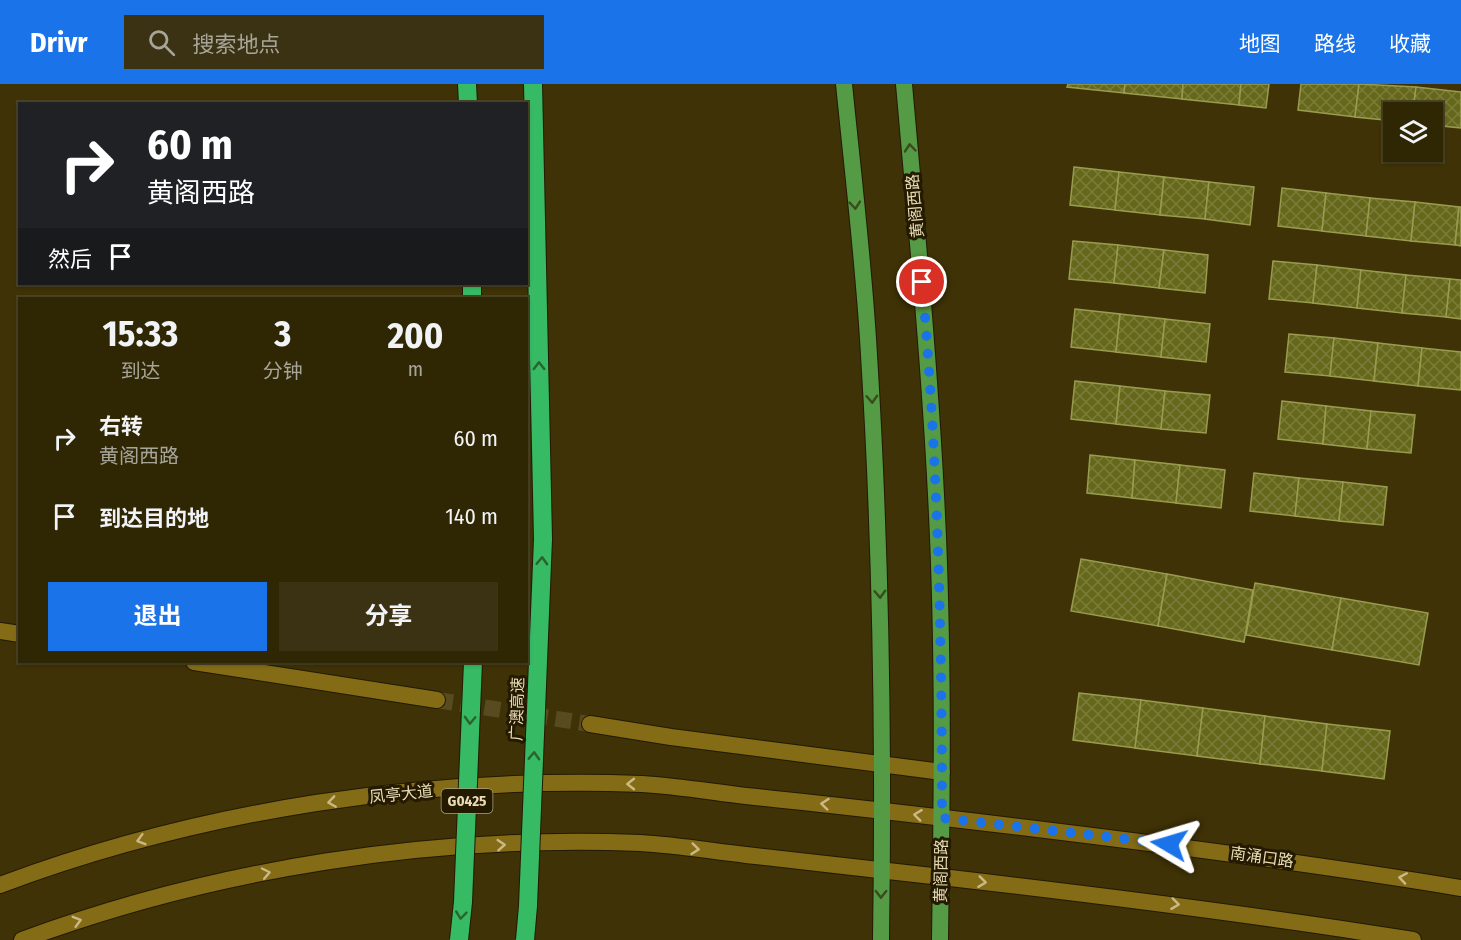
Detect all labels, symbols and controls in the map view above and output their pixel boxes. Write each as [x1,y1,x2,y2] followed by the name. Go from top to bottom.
[124,15,544,69] search box
[30,26,88,59] text: Drivr
[145,26,178,59] icon: search
[193,31,281,58] text: 搜索地点
[1239,31,1281,57] text: 地图
[1314,31,1356,57] text: 路线
[1389,31,1431,57] text: 收藏
[1383,102,1443,162] map controls
[1383,102,1443,162] button: layers
[147,120,233,170] text: 60 m
[48,126,126,204] icon: right
[904,143,917,152] one-way arrow
[903,173,927,239] street label: 黄阁西路
[147,177,255,209] text: 黄阁西路
[848,200,861,210] one-way arrow
[104,240,137,273] icon: arrive
[48,246,92,273] text: 然后
[896,256,947,307] pin
[905,265,938,298] icon: arrive
[103,312,178,356] text: 15:33
[274,312,291,356] text: 3
[387,314,443,358] text: 200
[408,357,423,381] text: m
[120,359,160,383] text: 到达
[263,359,303,383] text: 分钟
[533,362,545,371] one-way arrow
[865,395,878,404] one-way arrow
[99,413,143,440] text: 右转
[48,422,81,455] icon: right
[454,425,498,452] text: 60 m
[99,444,179,468] text: 黄阁西路
[48,500,81,533] icon: arrive
[445,503,498,530] text: 140 m
[99,505,209,532] text: 到达目的地
[536,556,549,565] one-way arrow
[48,582,267,651] button: 退出
[279,582,498,651] button: 分享
[874,590,886,599] one-way arrow
[506,677,528,741] street label: 广澳高速
[464,715,477,724] one-way arrow
[528,751,541,760] one-way arrow
[626,778,635,790] one-way arrow
[368,781,434,807] street label: 凤亭大道
[442,789,492,813] road number: G0425
[327,795,336,807] one-way arrow
[820,798,829,811] one-way arrow
[914,809,923,822] one-way arrow
[1137,812,1201,876] position arrow
[136,833,147,845] one-way arrow
[496,839,505,852] one-way arrow
[931,839,951,903] street label: 黄阁西路
[691,843,700,855] one-way arrow
[1229,843,1295,871] street label: 南涌口路
[260,867,270,880] one-way arrow
[1399,873,1408,885] one-way arrow
[977,875,986,888] one-way arrow
[875,890,888,899] one-way arrow
[1171,898,1180,910] one-way arrow
[456,910,468,919] one-way arrow
[71,916,82,928] one-way arrow

